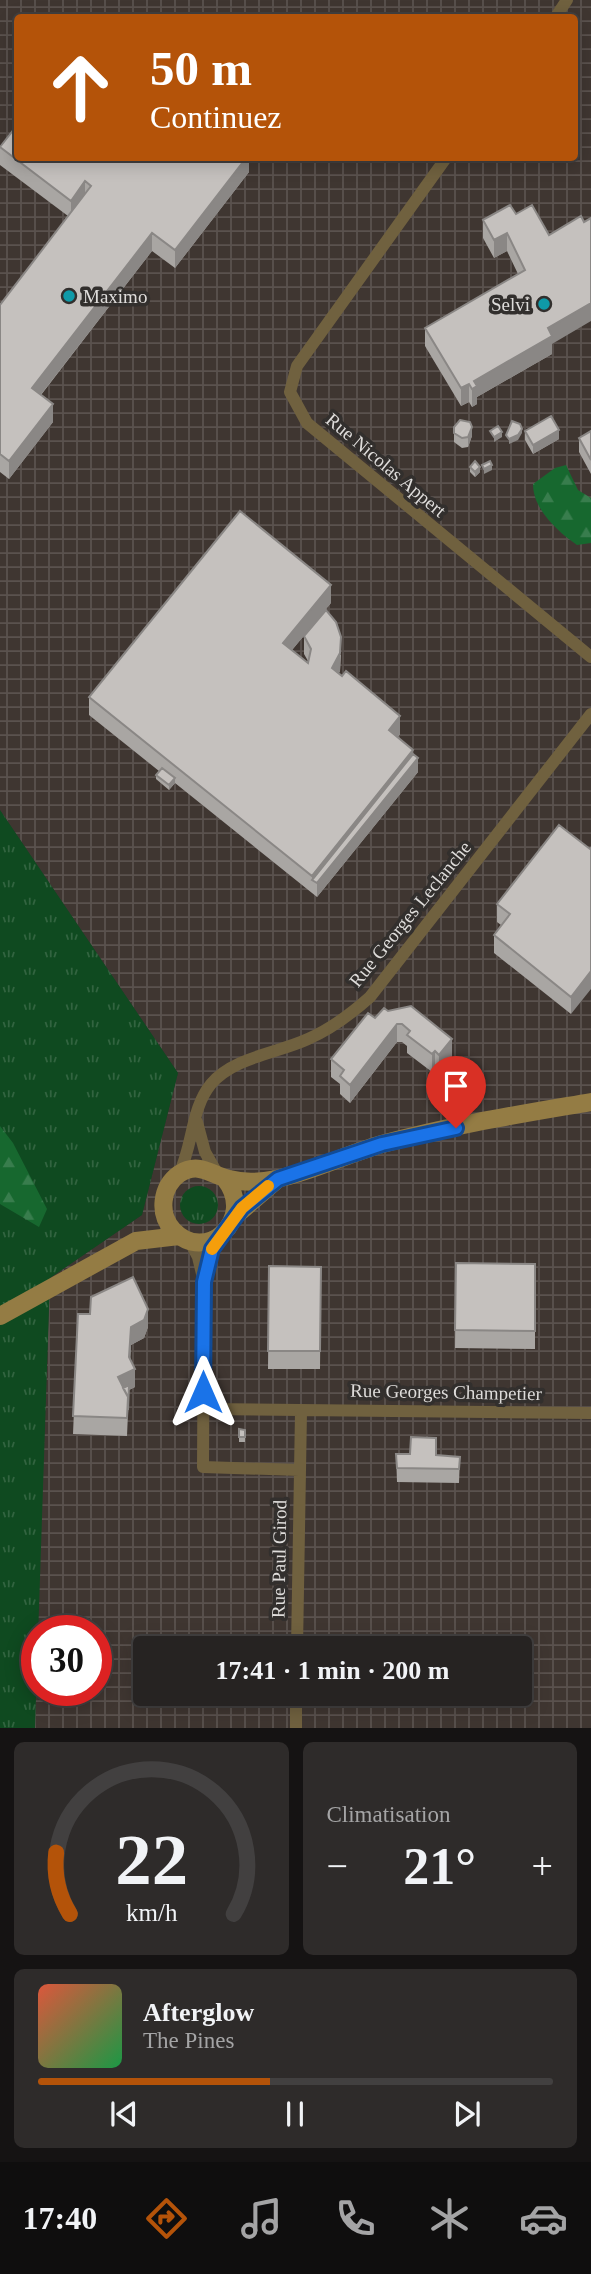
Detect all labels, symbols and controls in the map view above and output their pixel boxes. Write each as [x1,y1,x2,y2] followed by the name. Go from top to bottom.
[150,41,252,96] text: 50 m
[35,42,126,133] icon: ahead
[150,99,282,135] text: Continuez
[83,286,147,307] place label: Maximo
[61,288,77,304] marker: Maximo
[491,294,530,315] place label: Selvi
[536,296,552,312] marker: Selvi
[322,409,451,522] street label: Rue Nicolas Appert
[345,837,475,991] street label: Rue Georges Leclanche
[426,1056,486,1128] pin
[437,1067,475,1105] icon: arrive
[166,1355,240,1429] position arrow
[350,1380,543,1404] street label: Rue Georges Champetier
[267,1499,291,1618] street label: Rue Paul Girod
[21,1615,112,1706] speed limit sign: 30
[216,1656,450,1685] text: 17:41 · 1 min · 200 m
[327,1802,450,1827] text: Climatisation
[115,1820,188,1901] text: 22
[403,1838,476,1895] text: 21°
[327,1845,348,1887] text: −
[532,1845,553,1887] text: +
[126,1899,177,1926] text: km/h
[143,1998,254,2027] text: Afterglow
[143,2028,234,2053] text: The Pines
[105,2095,143,2133] icon: previous
[276,2095,314,2133] icon: pause
[448,2095,486,2133] icon: next
[142,2194,191,2243] icon: directions
[237,2194,286,2243] icon: music
[331,2194,380,2243] icon: phone
[425,2194,474,2243] icon: climate
[519,2194,568,2243] icon: car
[23,2200,97,2236] text: 17:40

